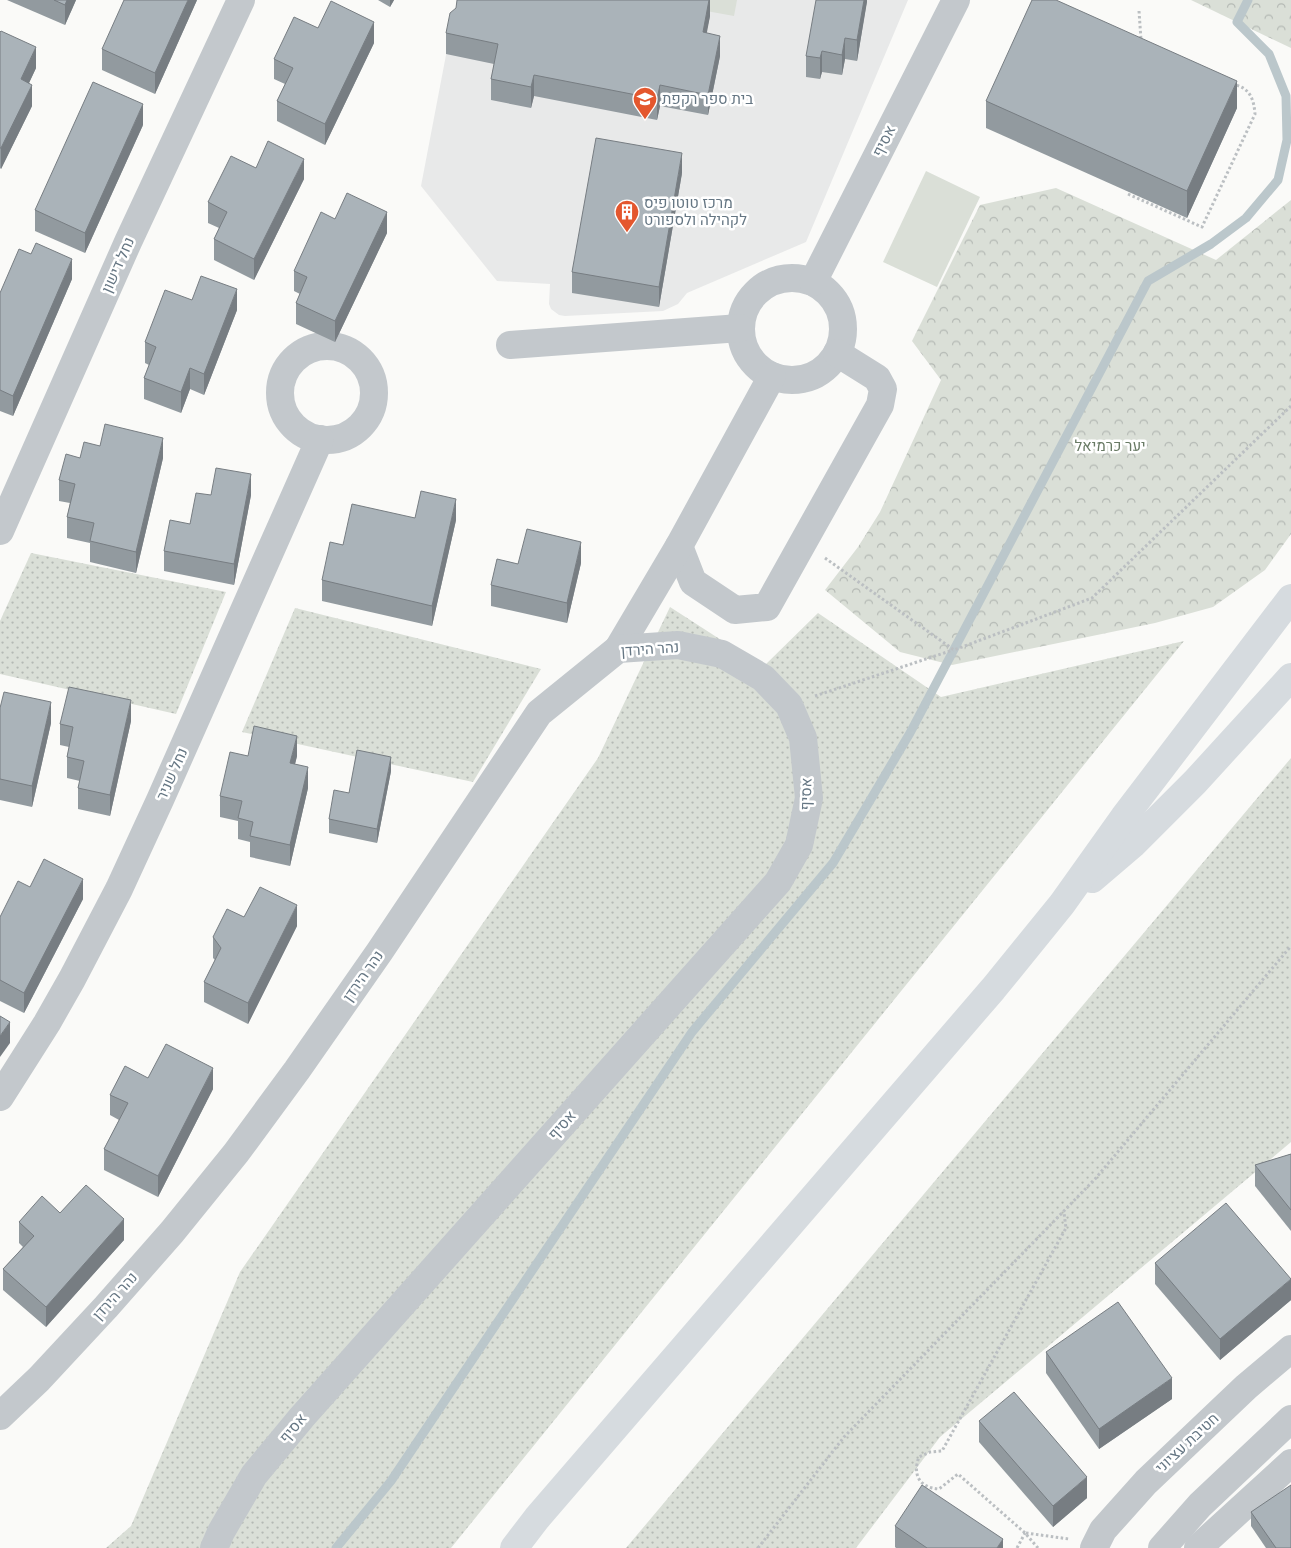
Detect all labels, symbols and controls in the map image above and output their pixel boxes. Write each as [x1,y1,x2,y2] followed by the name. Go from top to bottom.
[632,86,658,120] school or university icon: בית ספר רקפת
[662,90,753,108] place label: בית ספר רקפת
[869,122,899,160] street label: אסיף
[644,194,747,229] place label: מרכז טוטו פיס לקהילה ולספורט
[614,199,640,233] building icon: מרכז טוטו פיס לקהילה ולספורט
[98,234,138,296] street label: נחל דישון
[1074,437,1146,455] park label: יער כרמיאל
[620,638,680,660] street label: נהר הירדן
[153,745,191,803] street label: נחל שניר
[796,777,816,811] street label: אסיף
[339,947,387,1005] street label: נהר הירדן
[544,1107,580,1143] street label: אסיף
[89,1268,141,1324] street label: נהר הירדן
[1152,1409,1222,1477] street label: חטיבת עציוני
[276,1410,310,1446] street label: אסיף

